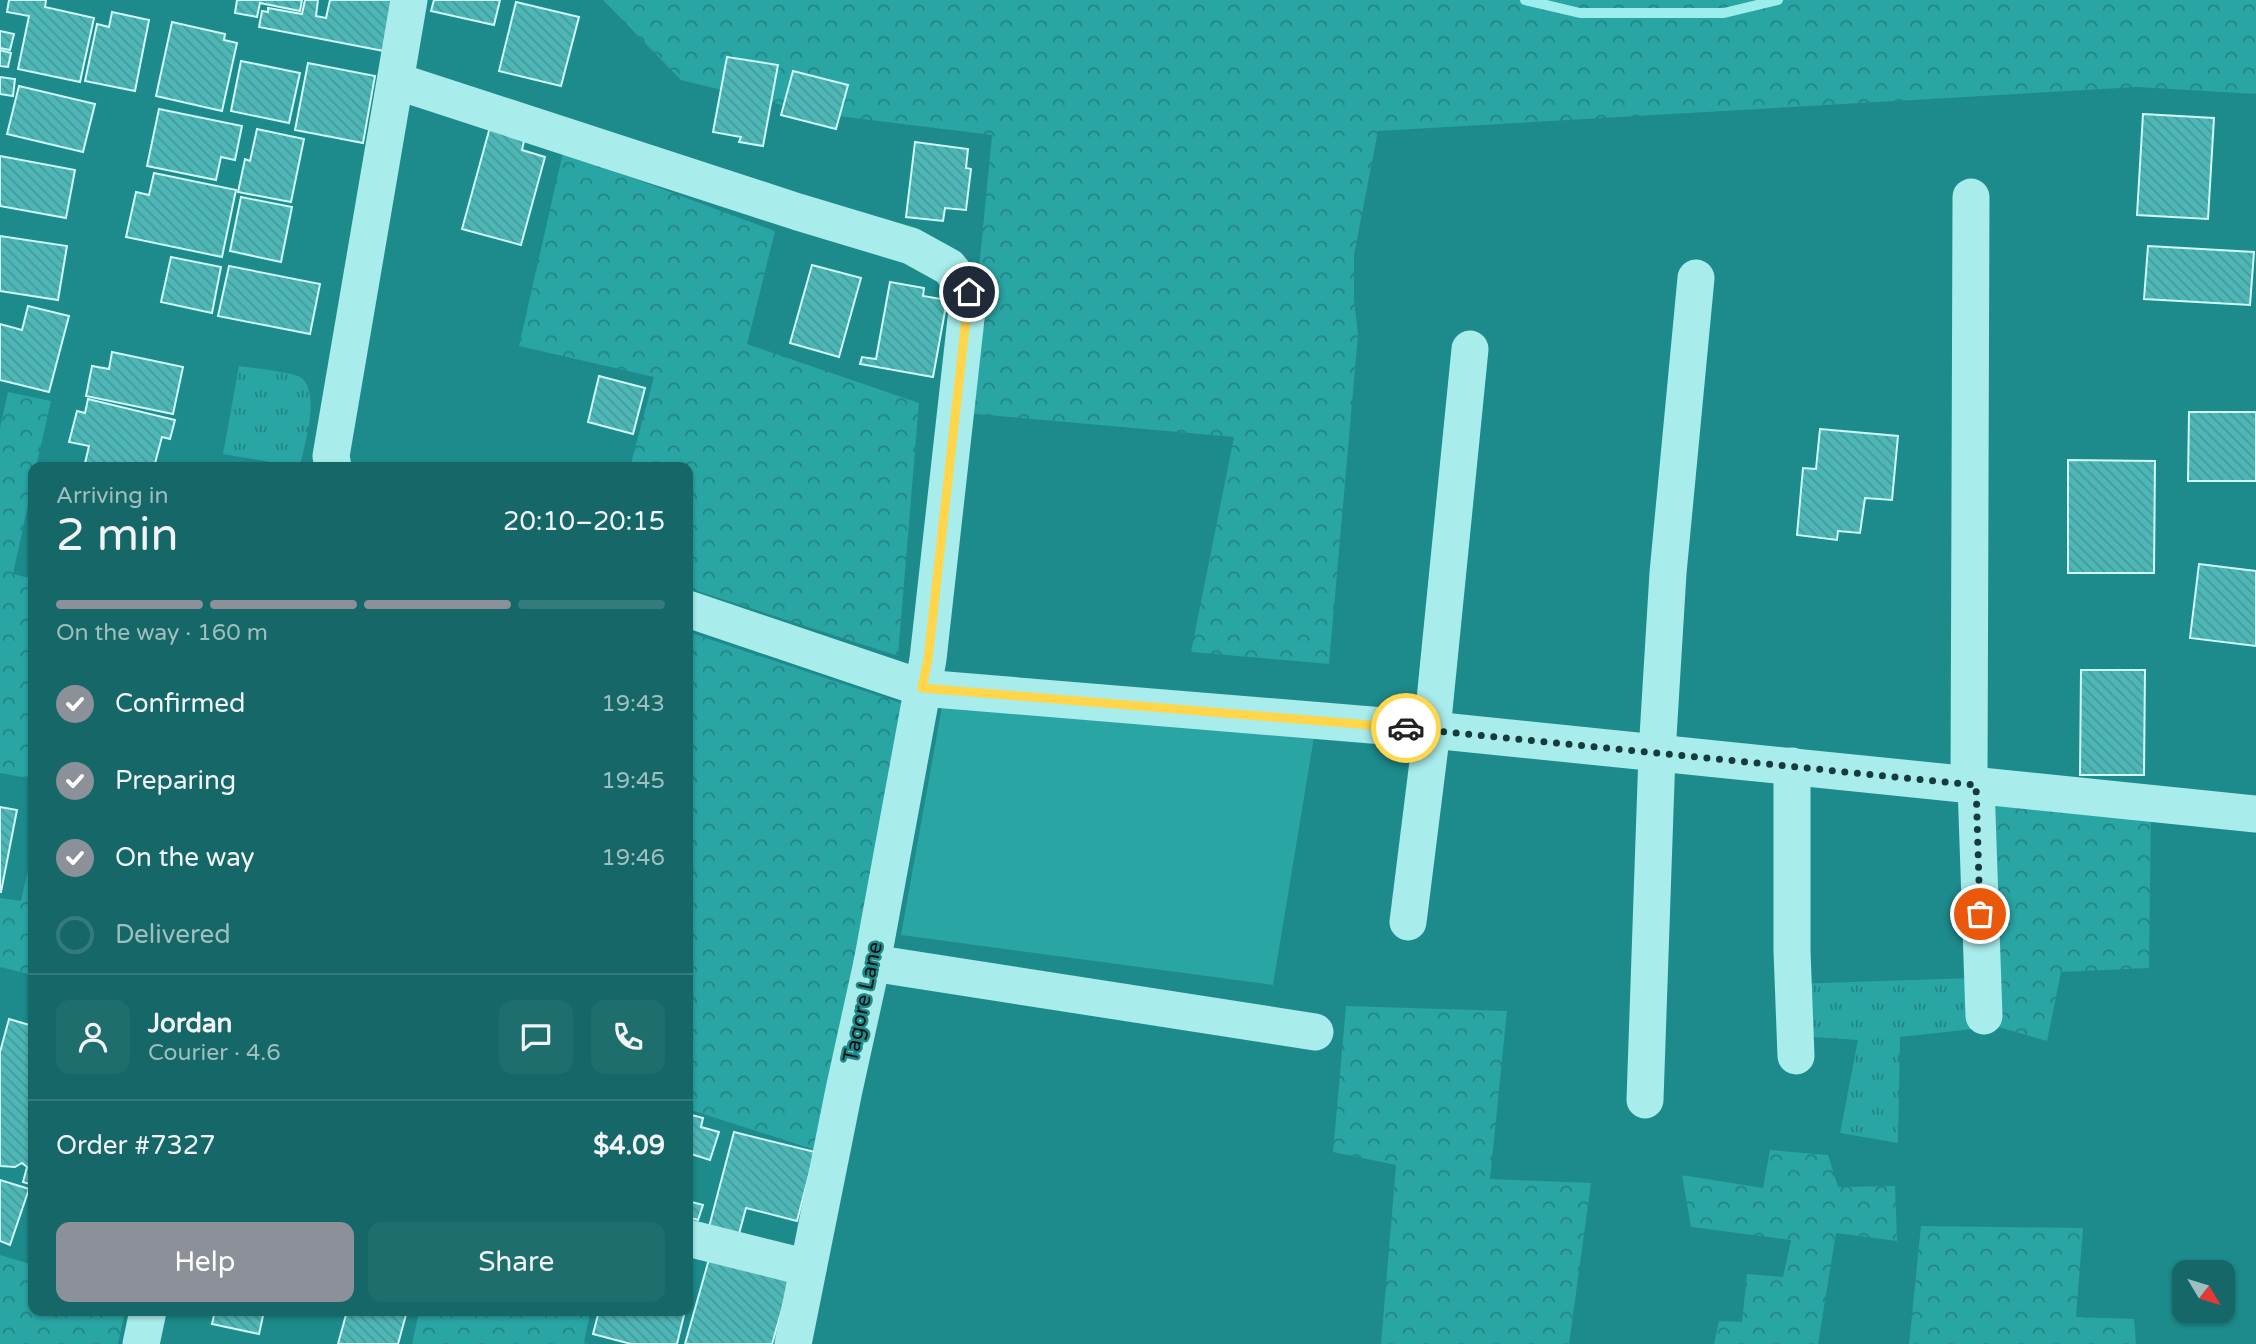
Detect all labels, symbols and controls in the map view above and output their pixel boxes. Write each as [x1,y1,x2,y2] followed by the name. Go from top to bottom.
[939,262,999,322] pin
[950,273,988,311] icon: home
[56,482,169,510] text: Arriving in
[503,506,665,537] text: 20:10–20:15
[56,508,179,563] text: 2 min
[56,619,268,647] text: On the way · 160 m
[56,685,94,723] icon: check
[115,688,245,719] text: Confirmed
[601,690,665,718] text: 19:43
[1371,693,1441,763] courier
[1387,709,1425,747] icon: car
[56,762,94,800] icon: check
[115,765,236,796] text: Preparing
[601,767,665,795] text: 19:45
[56,839,94,877] icon: check
[115,842,255,873] text: On the way
[601,844,665,872] text: 19:46
[1950,884,2010,944] pin
[1961,895,1999,933] icon: bag
[115,919,231,950] text: Delivered
[838,939,888,1065] street label: Tagore Lane
[56,1000,130,1074] button: person
[499,1000,573,1074] button: chat
[591,1000,665,1074] button: phone
[148,1008,232,1039] text: Jordan
[148,1039,281,1067] text: Courier · 4.6
[56,1130,216,1161] text: Order #7327
[593,1130,665,1161] text: $4.09
[56,1222,354,1302] button: Help
[368,1222,665,1302] button: Share
[2172,1260,2235,1323] north arrow
[2172,1260,2235,1323] map controls

